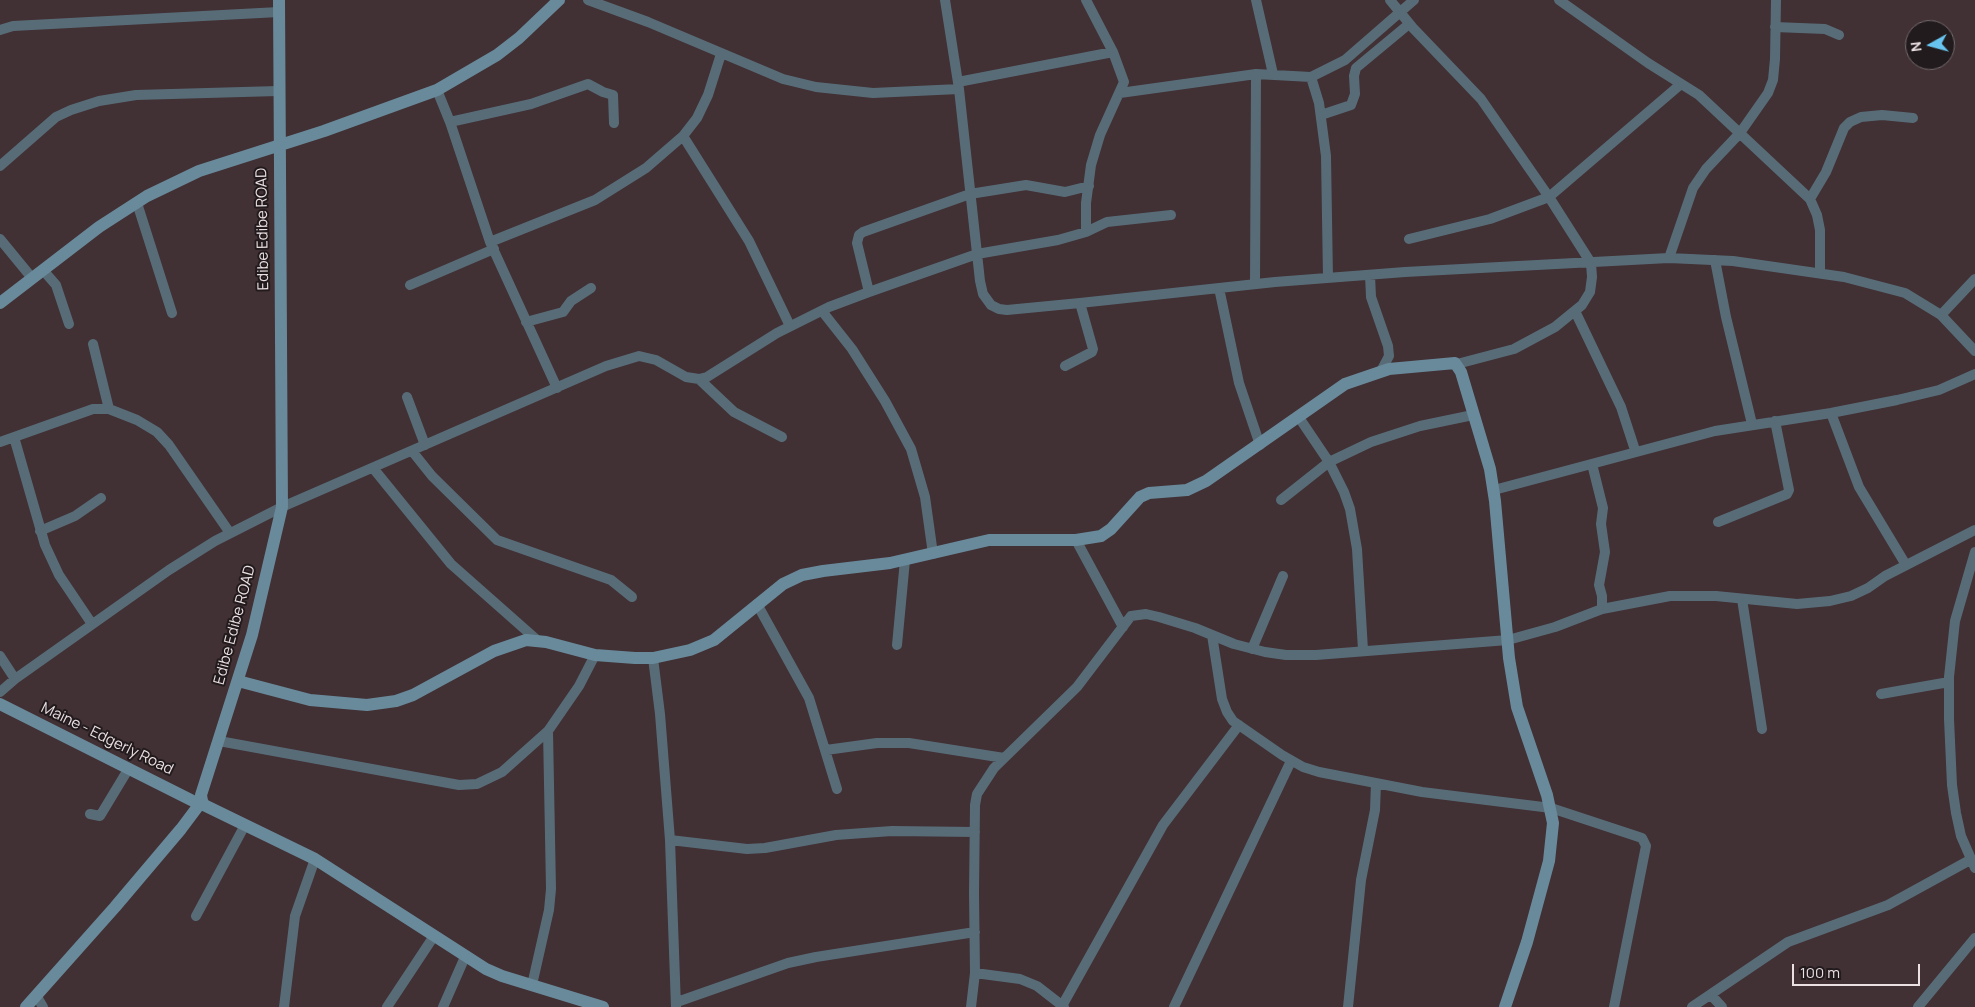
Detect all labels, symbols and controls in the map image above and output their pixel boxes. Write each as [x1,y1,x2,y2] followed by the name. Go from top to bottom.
[1905,20,1955,70] north arrow
[1906,41,1926,53] text: N
[253,167,273,291] street label: Edibe Edibe ROAD
[210,563,260,687] street label: Edibe Edibe ROAD
[38,699,176,779] street label: Maine - Edgerly Road
[1795,954,1922,986] scale bar
[1800,962,1840,983] text: 100 m

